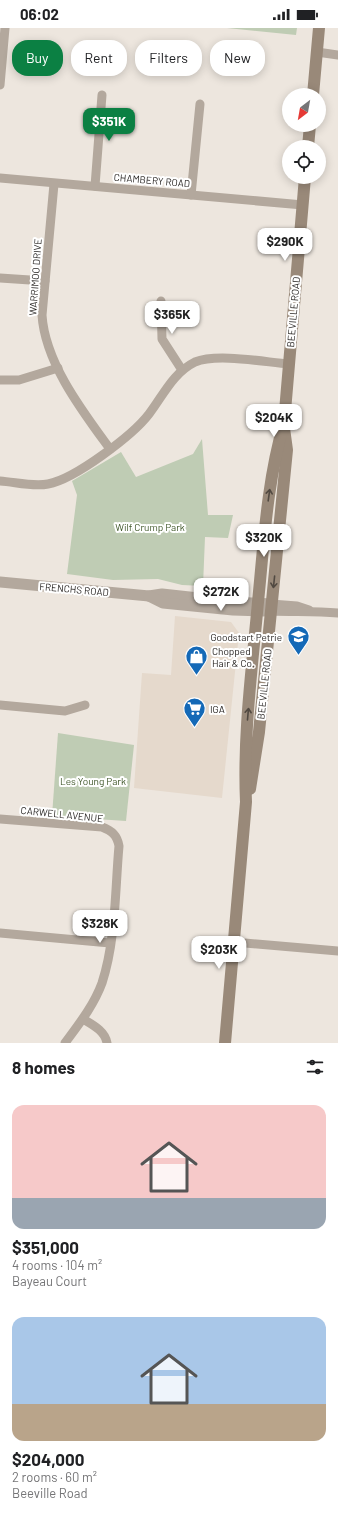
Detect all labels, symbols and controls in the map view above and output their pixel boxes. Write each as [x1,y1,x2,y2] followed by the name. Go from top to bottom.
[20,5,59,23] text: 06:02
[12,40,63,76] chip: Buy
[71,40,127,76] chip: Rent
[135,40,202,76] chip: Filters
[210,40,265,76] chip: New
[282,88,326,132] north arrow
[282,88,326,184] map controls
[81,108,137,142] pin: $351K
[92,113,126,129] text: $351K
[282,140,326,184] button: locate
[113,171,191,189] street label: CHAMBERY ROAD
[257,228,313,262] pin: $290K
[266,233,304,249] text: $290K
[26,238,44,316] street label: WARRIMOO DRIVE
[284,276,302,348] street label: BEEVILLE ROAD
[144,301,200,335] pin: $365K
[154,306,190,322] text: $365K
[246,404,302,438] pin: $204K
[255,409,293,425] text: $204K
[265,489,273,502] one-way arrow
[115,521,185,533] park label: Wilf Crump Park
[236,524,292,558] pin: $320K
[245,529,283,545] text: $320K
[270,575,278,588] one-way arrow
[193,578,249,612] pin: $272K
[39,580,109,598] street label: FRENCHS ROAD
[203,583,239,599] text: $272K
[285,624,311,657] school or university icon: Goodstart Petrie
[210,631,282,643] place label: Goodstart Petrie
[184,644,210,677] shop icon: Chopped Hair & Co.
[212,645,255,669] place label: Chopped Hair & Co.
[254,648,274,720] street label: BEEVILLE ROAD
[182,696,208,729] supermarket icon: IGA
[210,703,225,715] place label: IGA
[244,708,251,721] one-way arrow
[60,775,126,787] park label: Les Young Park
[20,804,104,824] street label: CARWELL AVENUE
[72,910,128,944] pin: $328K
[82,915,118,931] text: $328K
[191,936,247,970] pin: $203K
[200,941,238,957] text: $203K
[304,1056,326,1078] icon: filters
[12,1057,75,1077] text: 8 homes
[133,1131,205,1203] icon: home
[12,1237,79,1257] text: $351,000
[12,1257,102,1273] text: 4 rooms · 104 m²
[12,1273,87,1289] text: Bayeau Court
[133,1343,205,1415] icon: home
[12,1449,84,1469] text: $204,000
[12,1469,97,1485] text: 2 rooms · 60 m²
[12,1485,88,1501] text: Beeville Road

